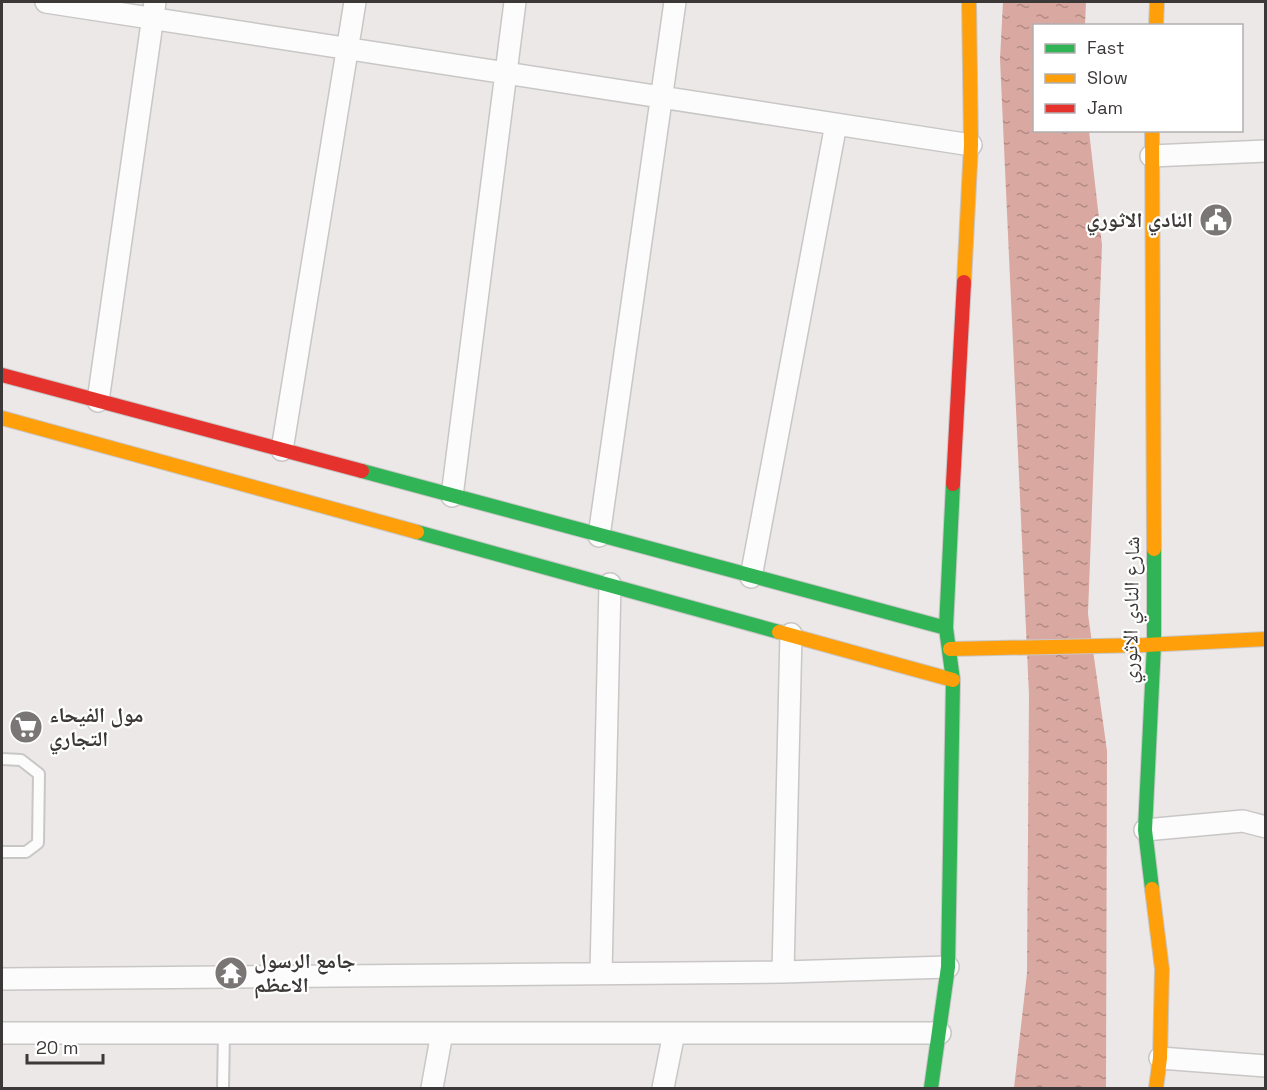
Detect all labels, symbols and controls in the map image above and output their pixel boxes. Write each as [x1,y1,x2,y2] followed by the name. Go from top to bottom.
[1033,24,1243,132] legend
[1087,36,1124,59] text: Fast
[1087,66,1128,89] text: Slow
[1087,96,1123,119] text: Jam
[1198,202,1234,238] public building icon: النادي الاثوري
[1086,206,1193,236] place label: النادي الاثوري
[1116,536,1149,684] street label: شارع النادي الاثوري
[49,701,143,755] place label: مول الفيحاء التجاري
[8,709,44,745] supermarket icon: مول الفيحاء التجاري
[254,947,356,999] place label: جامع الرسول الاعظم
[213,955,249,991] temple icon: جامع الرسول الاعظم
[27,1027,104,1065] scale bar
[36,1036,79,1059] text: 20 m

